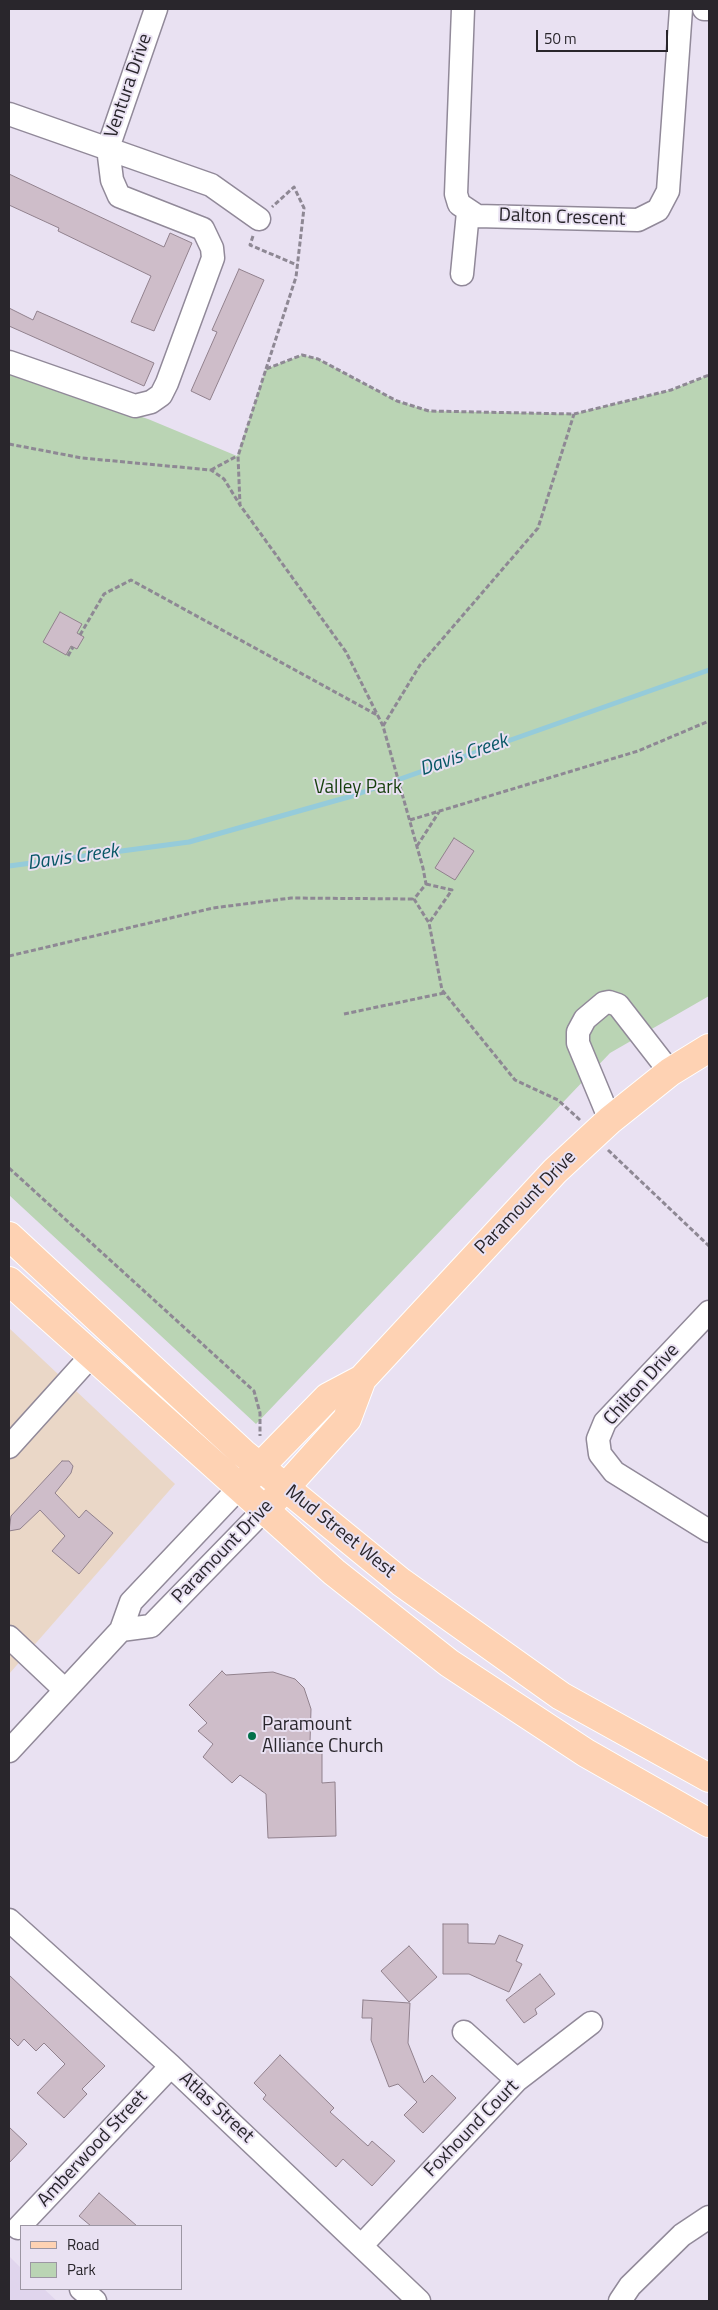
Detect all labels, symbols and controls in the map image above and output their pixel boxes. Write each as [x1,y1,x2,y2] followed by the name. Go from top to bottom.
[538,20,670,52] scale bar
[544,27,577,50] text: 50 m
[101,31,157,141] street label: Ventura Drive
[498,204,626,232] street label: Dalton Crescent
[417,730,511,782] water label: Davis Creek
[314,777,402,799] park label: Valley Park
[26,840,120,876] water label: Davis Creek
[471,1146,581,1260] street label: Paramount Drive
[599,1340,685,1430] street label: Chilton Drive
[280,1481,400,1583] street label: Mud Street West
[168,1495,278,1609] street label: Paramount Drive
[262,1714,383,1758] place label: Paramount Alliance Church
[246,1730,258,1742] marker: Paramount Alliance Church
[174,2068,258,2148] street label: Atlas Street
[420,2076,524,2182] street label: Foxhound Court
[33,2086,153,2212] street label: Amberwood Street
[20,2225,182,2290] legend
[67,2233,99,2256] text: Road
[67,2258,96,2281] text: Park

